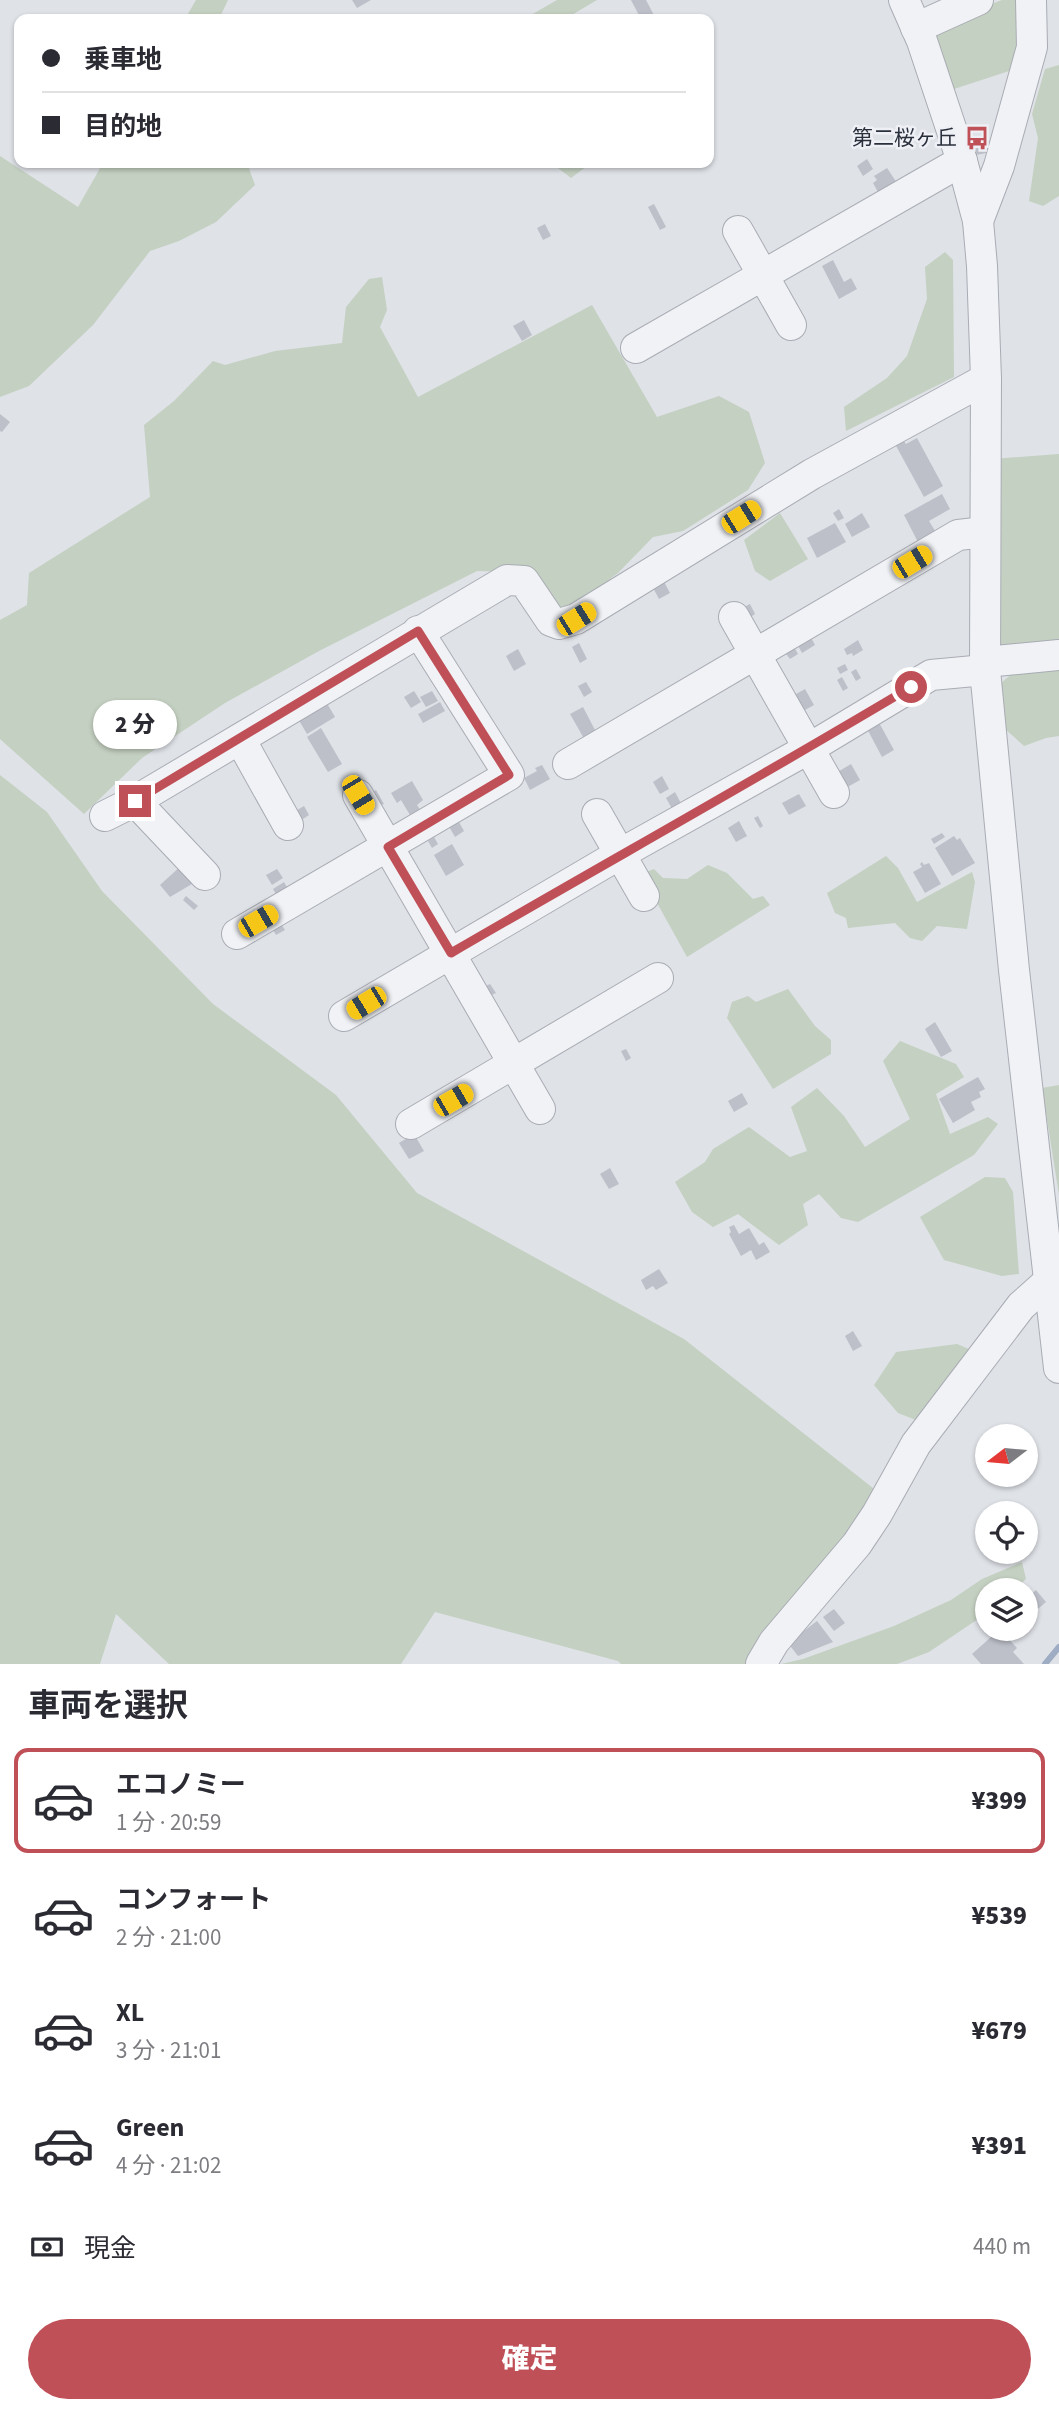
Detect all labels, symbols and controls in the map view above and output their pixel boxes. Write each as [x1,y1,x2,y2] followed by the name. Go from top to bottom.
[84,41,162,78] text: 乗車地
[84,108,162,145] text: 目的地
[852,123,957,153] place label: 第二桜ヶ丘
[963,124,991,152] bus stop icon: 第二桜ヶ丘
[718,497,765,537] car
[889,542,936,582] car
[553,599,600,639] car
[895,671,927,703] route start
[93,700,177,748] callout: 2 分
[115,708,155,741] text: 2 分
[339,772,378,818] car
[119,785,151,817] route end
[235,901,282,941] car
[343,983,390,1023] car
[430,1080,477,1120] car
[975,1424,1038,1488] north arrow
[975,1424,1038,1641] map controls
[975,1501,1038,1564] button: locate
[975,1578,1038,1641] button: layers
[28,1683,188,1729] text: 車両を選択
[116,1766,246,1803] text: エコノミー
[32,1769,95,1832] icon: car
[971,1782,1027,1819] text: ¥399
[116,1806,221,1839] text: 1 分 · 20:59
[116,1881,271,1918] text: コンフォート
[32,1884,95,1947] icon: car
[971,1897,1027,1934] text: ¥539
[116,1921,221,1954] text: 2 分 · 21:00
[116,1994,144,2031] text: XL
[32,1999,95,2062] icon: car
[971,2012,1027,2049] text: ¥679
[116,2034,221,2067] text: 3 分 · 21:01
[116,2109,184,2146] text: Green
[32,2114,95,2177] icon: car
[971,2127,1027,2164] text: ¥391
[116,2149,221,2182] text: 4 分 · 21:02
[28,2228,66,2266] icon: cash
[84,2230,136,2267] text: 現金
[973,2230,1031,2263] text: 440 m
[28,2319,1031,2399] button: 確定

